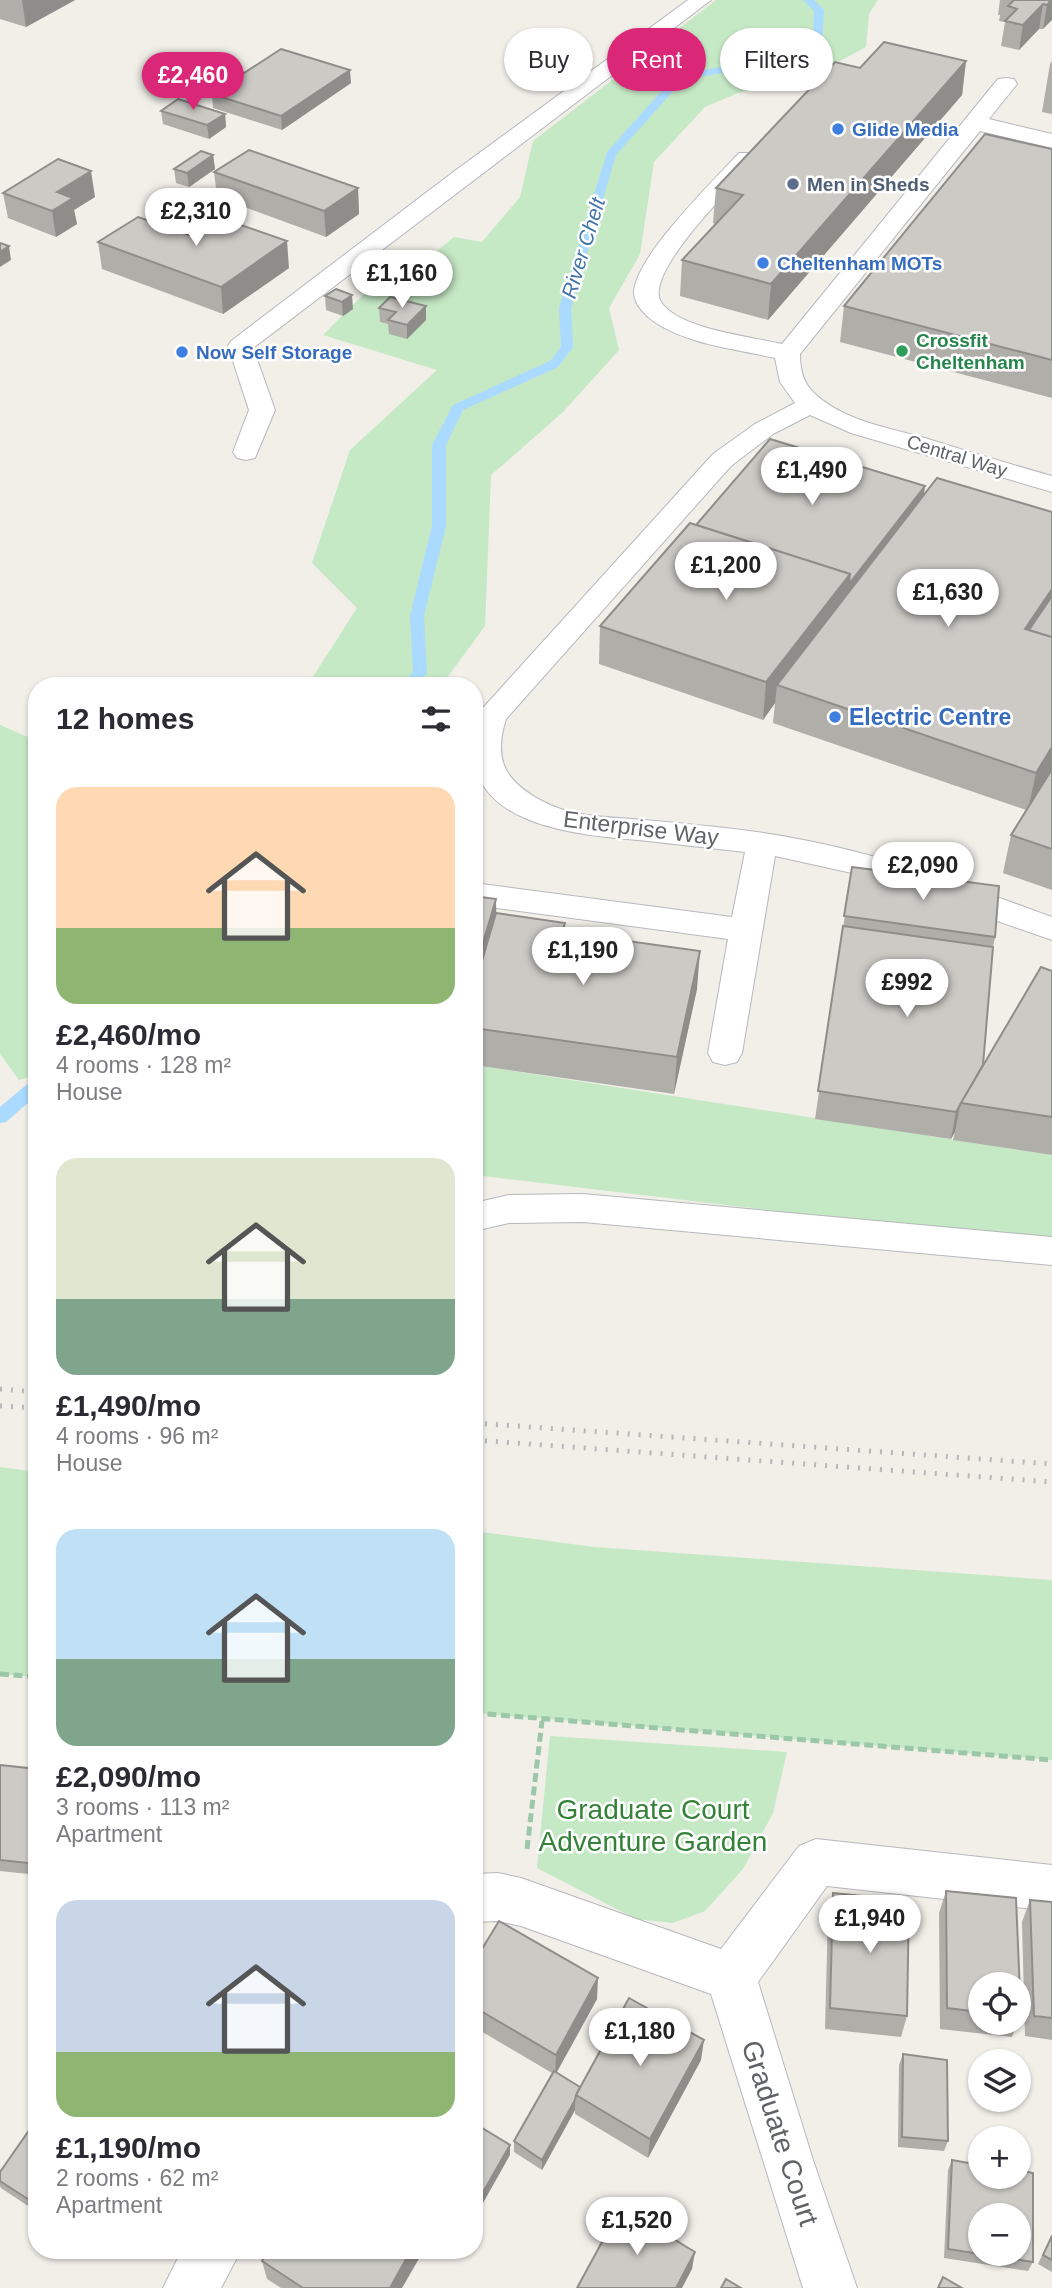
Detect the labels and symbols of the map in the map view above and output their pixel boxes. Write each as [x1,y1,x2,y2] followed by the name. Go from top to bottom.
[136,52,250,112] pin: £2,460
[852,119,959,140] place label: Glide Media
[830,121,846,137] marker: Glide Media
[807,174,929,195] place label: Men in Sheds
[785,176,801,192] marker: Men in Sheds
[139,188,253,248] pin: £2,310
[557,194,610,301] water label: River Chelt
[345,250,459,310] pin: £1,160
[777,253,942,274] place label: Cheltenham MOTs
[755,255,771,271] marker: Cheltenham MOTs
[916,330,1025,373] place label: Crossfit Cheltenham
[196,342,352,363] place label: Now Self Storage
[894,343,910,359] marker: Crossfit Cheltenham
[174,344,190,360] marker: Now Self Storage
[904,431,1010,481] street label: Central Way
[755,448,869,507] pin: £1,490
[669,542,783,602] pin: £1,200
[891,570,1005,629] pin: £1,630
[849,704,1011,730] place label: Electric Centre
[827,709,843,725] marker: Electric Centre
[562,806,721,850] street label: Enterprise Way
[866,842,980,902] pin: £2,090
[526,928,640,987] pin: £1,190
[866,960,948,1019] pin: £992
[539,1794,767,1857] park label: Graduate Court Adventure Garden
[813,1896,927,1955] pin: £1,940
[583,2008,697,2068] pin: £1,180
[735,2036,825,2230] street label: Graduate Court
[580,2198,694,2257] pin: £1,520

